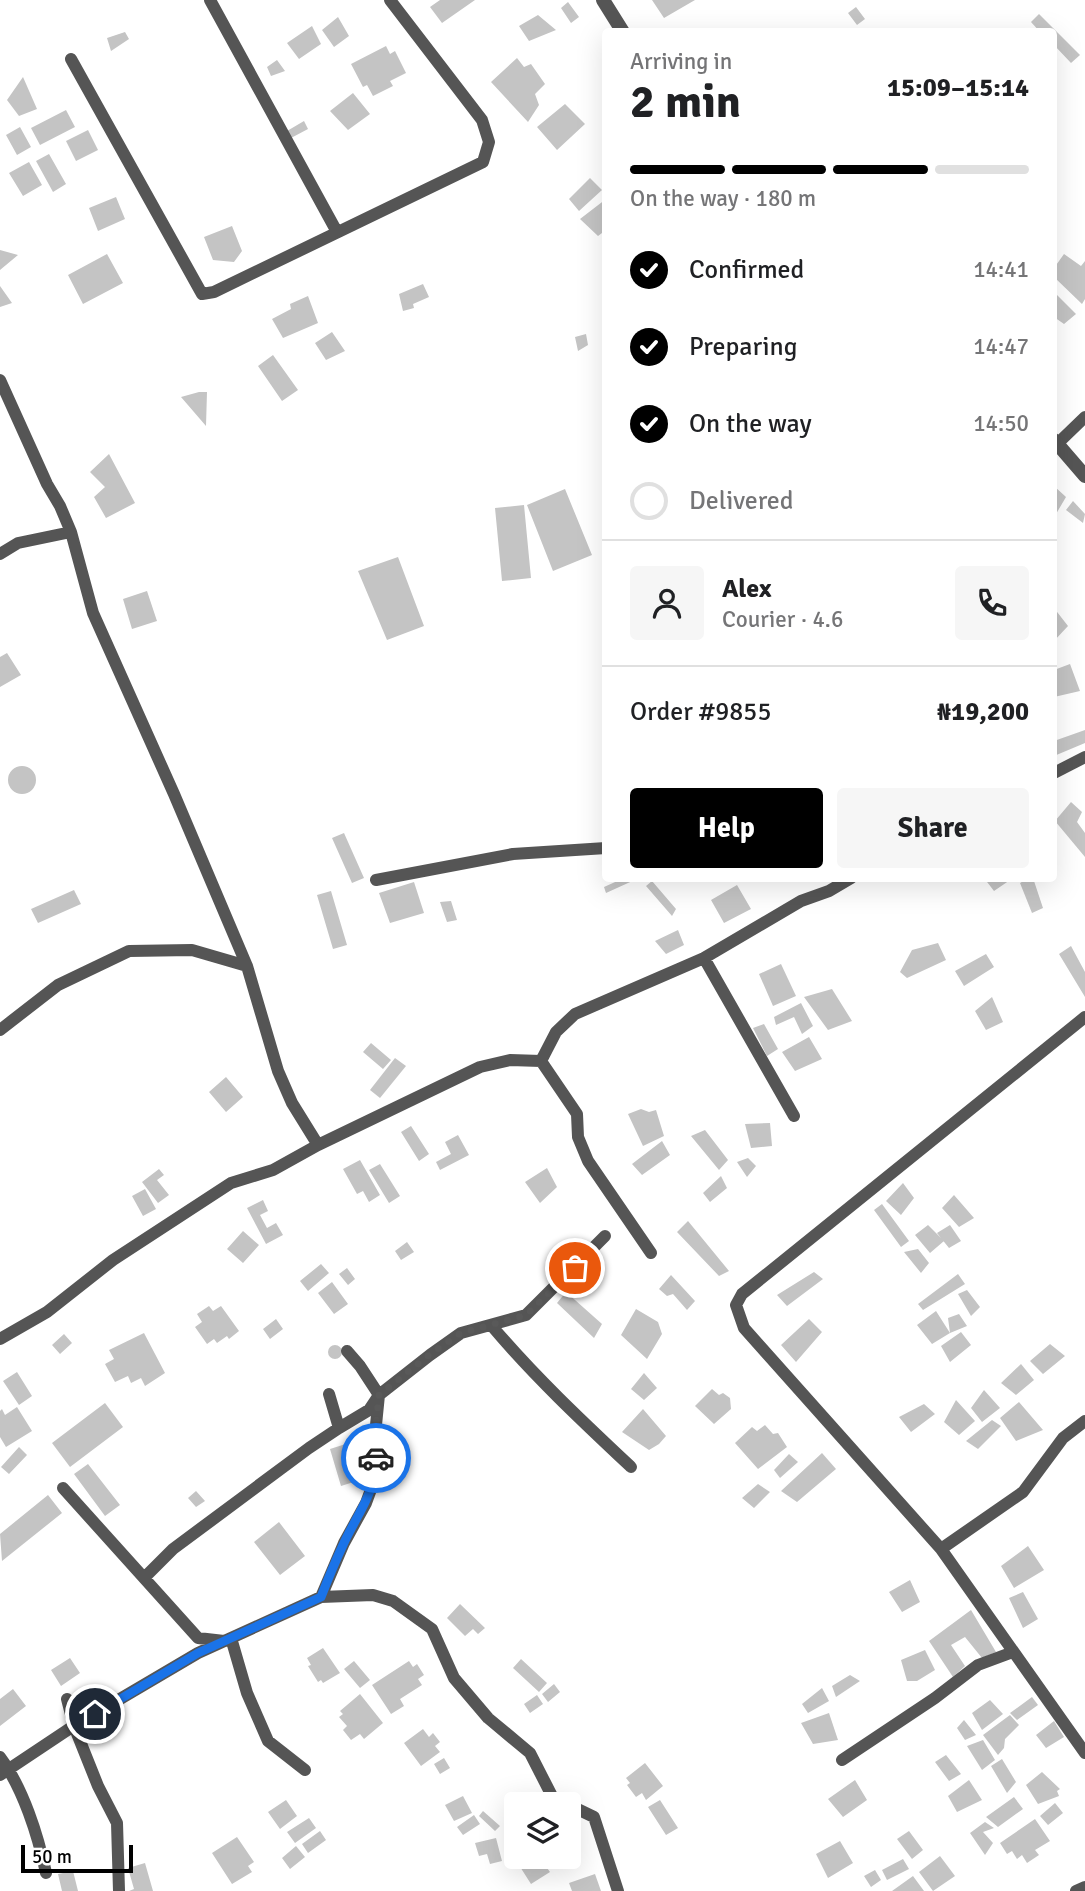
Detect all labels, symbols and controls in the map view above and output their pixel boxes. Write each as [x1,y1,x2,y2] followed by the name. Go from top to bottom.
[630,47,732,76] text: Arriving in
[887,72,1029,104] text: 15:09–15:14
[630,74,741,130] text: 2 min
[630,184,816,213] text: On the way · 180 m
[630,251,668,289] icon: check
[689,254,804,286] text: Confirmed
[973,255,1029,284] text: 14:41
[630,328,668,366] icon: check
[689,331,797,363] text: Preparing
[973,332,1029,361] text: 14:47
[630,405,668,443] icon: check
[689,408,812,440] text: On the way
[973,409,1029,438] text: 14:50
[689,485,794,517] text: Delivered
[630,566,704,640] button: person
[955,566,1029,640] button: phone
[722,573,772,605] text: Alex
[722,605,843,634] text: Courier · 4.6
[630,696,771,728] text: Order #9855
[937,696,1029,728] text: ₦19,200
[630,788,823,868] button: Help
[837,788,1029,868] button: Share
[545,1238,605,1298] pin
[556,1249,594,1287] icon: bag
[341,1423,411,1493] courier
[357,1439,395,1477] icon: car
[65,1684,125,1744] pin
[76,1695,114,1733] icon: home
[504,1792,581,1869] map controls
[504,1792,581,1869] button: layers
[21,1842,133,1874] scale bar
[32,1845,72,1869] text: 50 m

